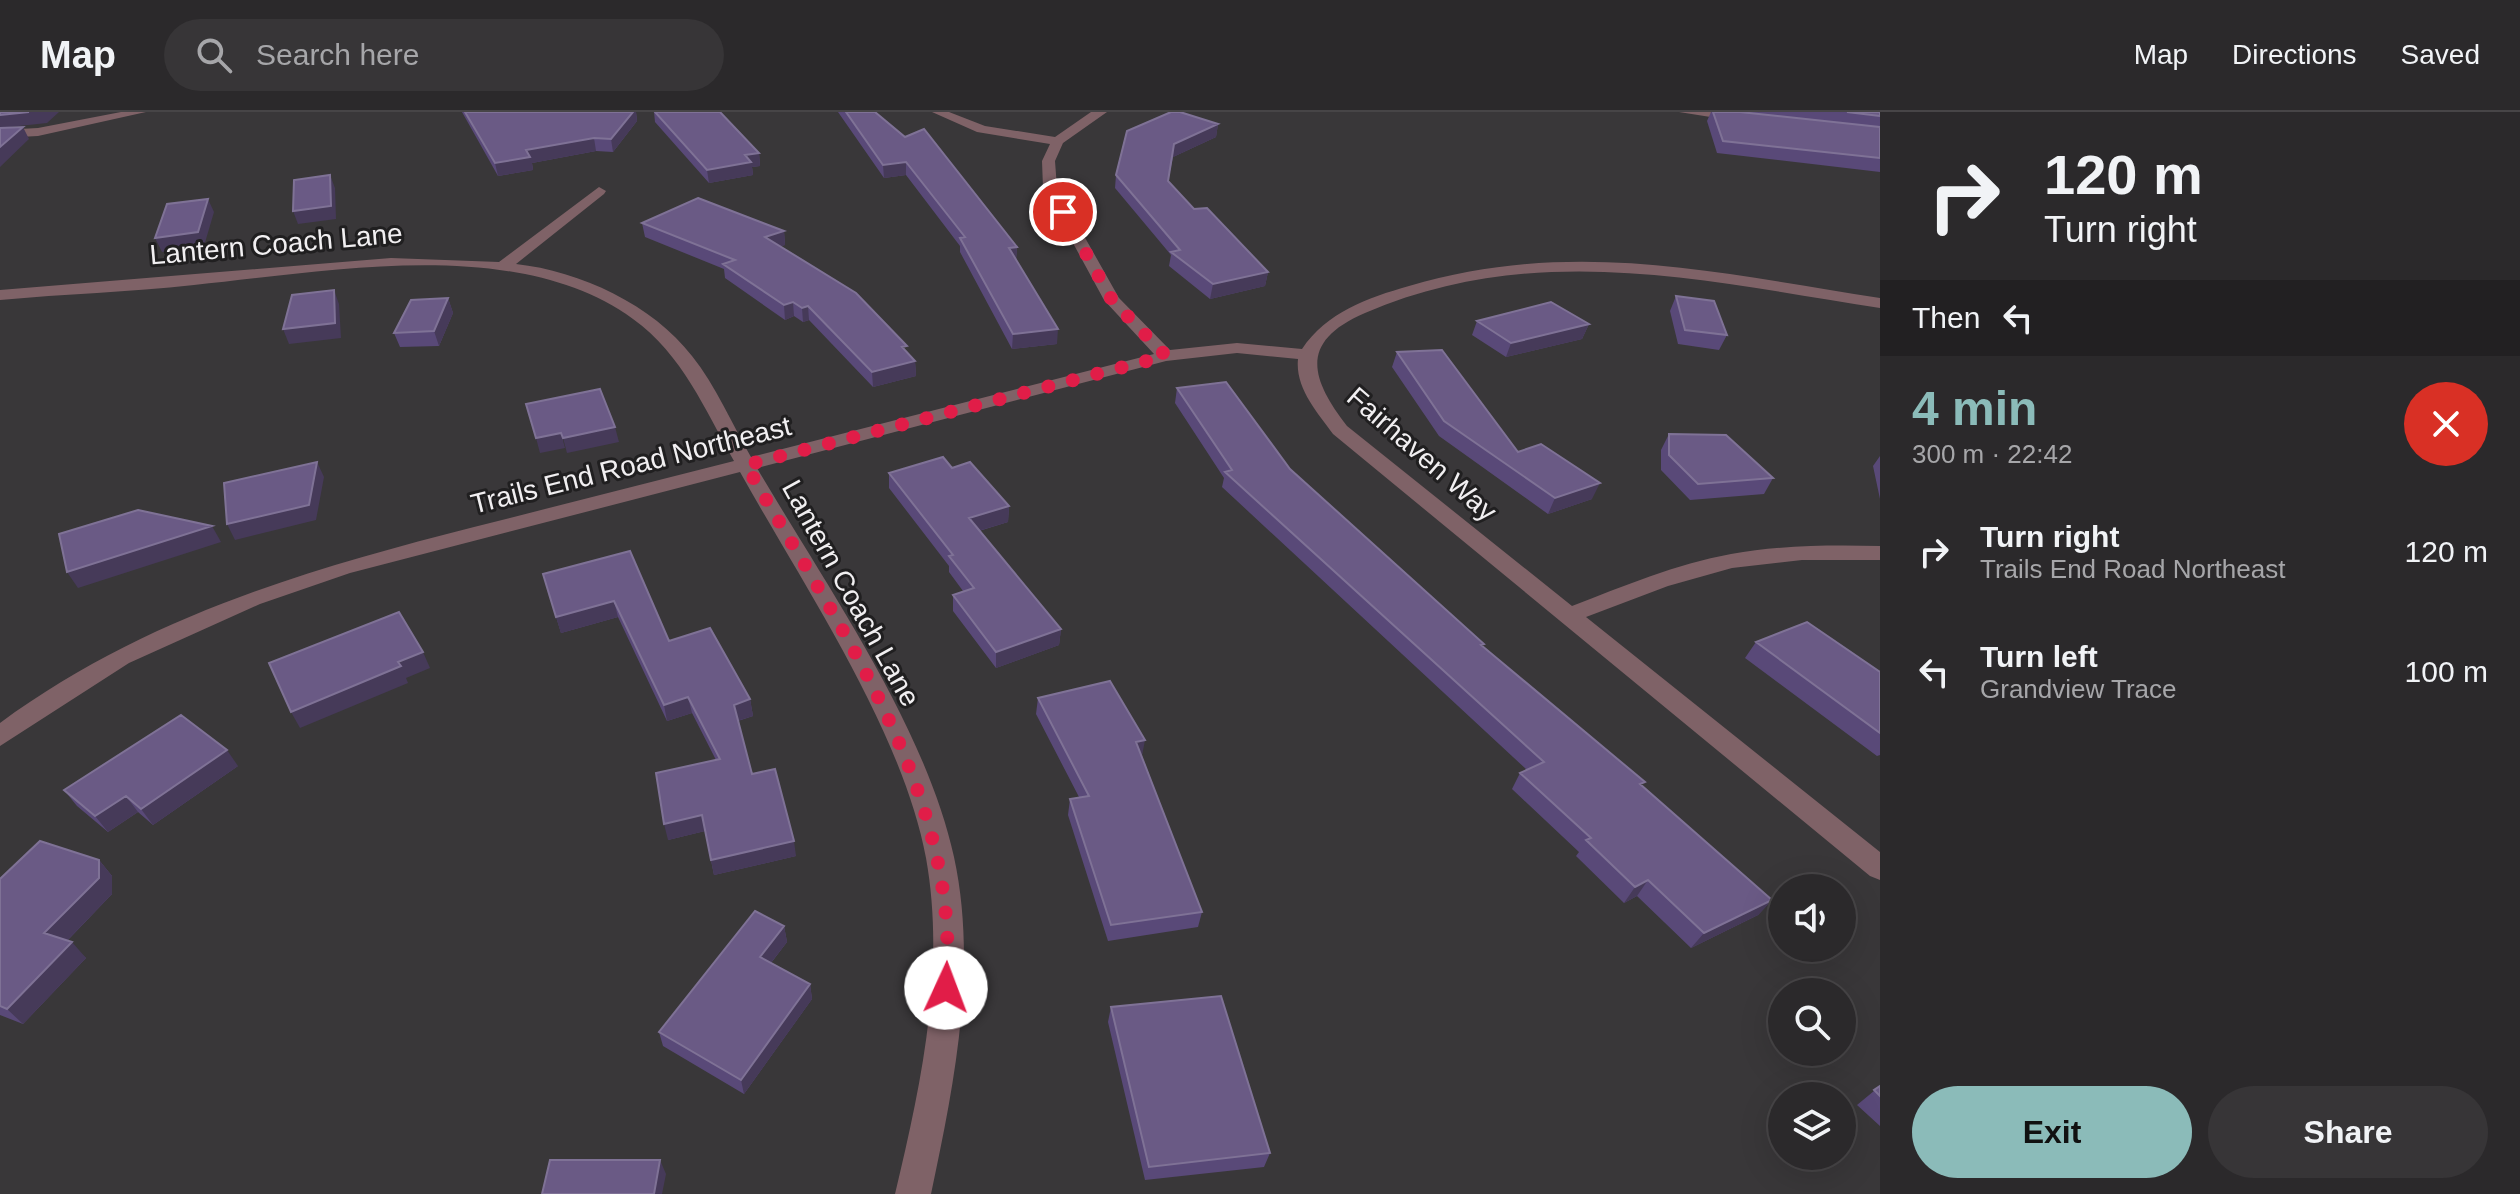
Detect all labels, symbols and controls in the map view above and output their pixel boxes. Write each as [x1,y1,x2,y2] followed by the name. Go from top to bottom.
[164,19,724,91] search box
[192,33,236,77] icon: search
[40,34,116,76] text: Map
[256,38,419,71] text: Search here
[2134,39,2188,70] text: Map
[2232,39,2357,70] text: Directions
[2401,39,2480,70] text: Saved
[2044,143,2203,206] text: 120 m
[1912,144,2016,248] icon: right
[1029,178,1097,246] pin
[1041,190,1085,234] icon: arrive
[2044,209,2197,250] text: Turn right
[148,218,404,270] street label: Lantern Coach Lane
[1996,296,2040,340] icon: left
[1912,301,1980,334] text: Then
[1341,381,1503,527] street label: Fairhaven Way
[1912,382,2037,435] text: 4 min
[2404,382,2488,466] button: close
[468,410,795,520] street label: Trails End Road Northeast
[1912,439,2072,469] text: 300 m · 22:42
[776,475,926,711] street label: Lantern Coach Lane
[1980,520,2119,553] text: Turn right
[1912,530,1956,574] icon: right
[2405,535,2488,568] text: 120 m
[1980,554,2285,584] text: Trails End Road Northeast
[1980,640,2098,673] text: Turn left
[1912,650,1956,694] icon: left
[2405,655,2488,688] text: 100 m
[1980,674,2177,704] text: Grandview Trace
[1768,874,1856,1170] map controls
[1768,874,1856,962] button: sound
[904,946,988,1030] position arrow
[1768,978,1856,1066] button: search
[1768,1082,1856,1170] button: layers
[1912,1086,2192,1178] button: Exit
[2208,1086,2488,1178] button: Share

